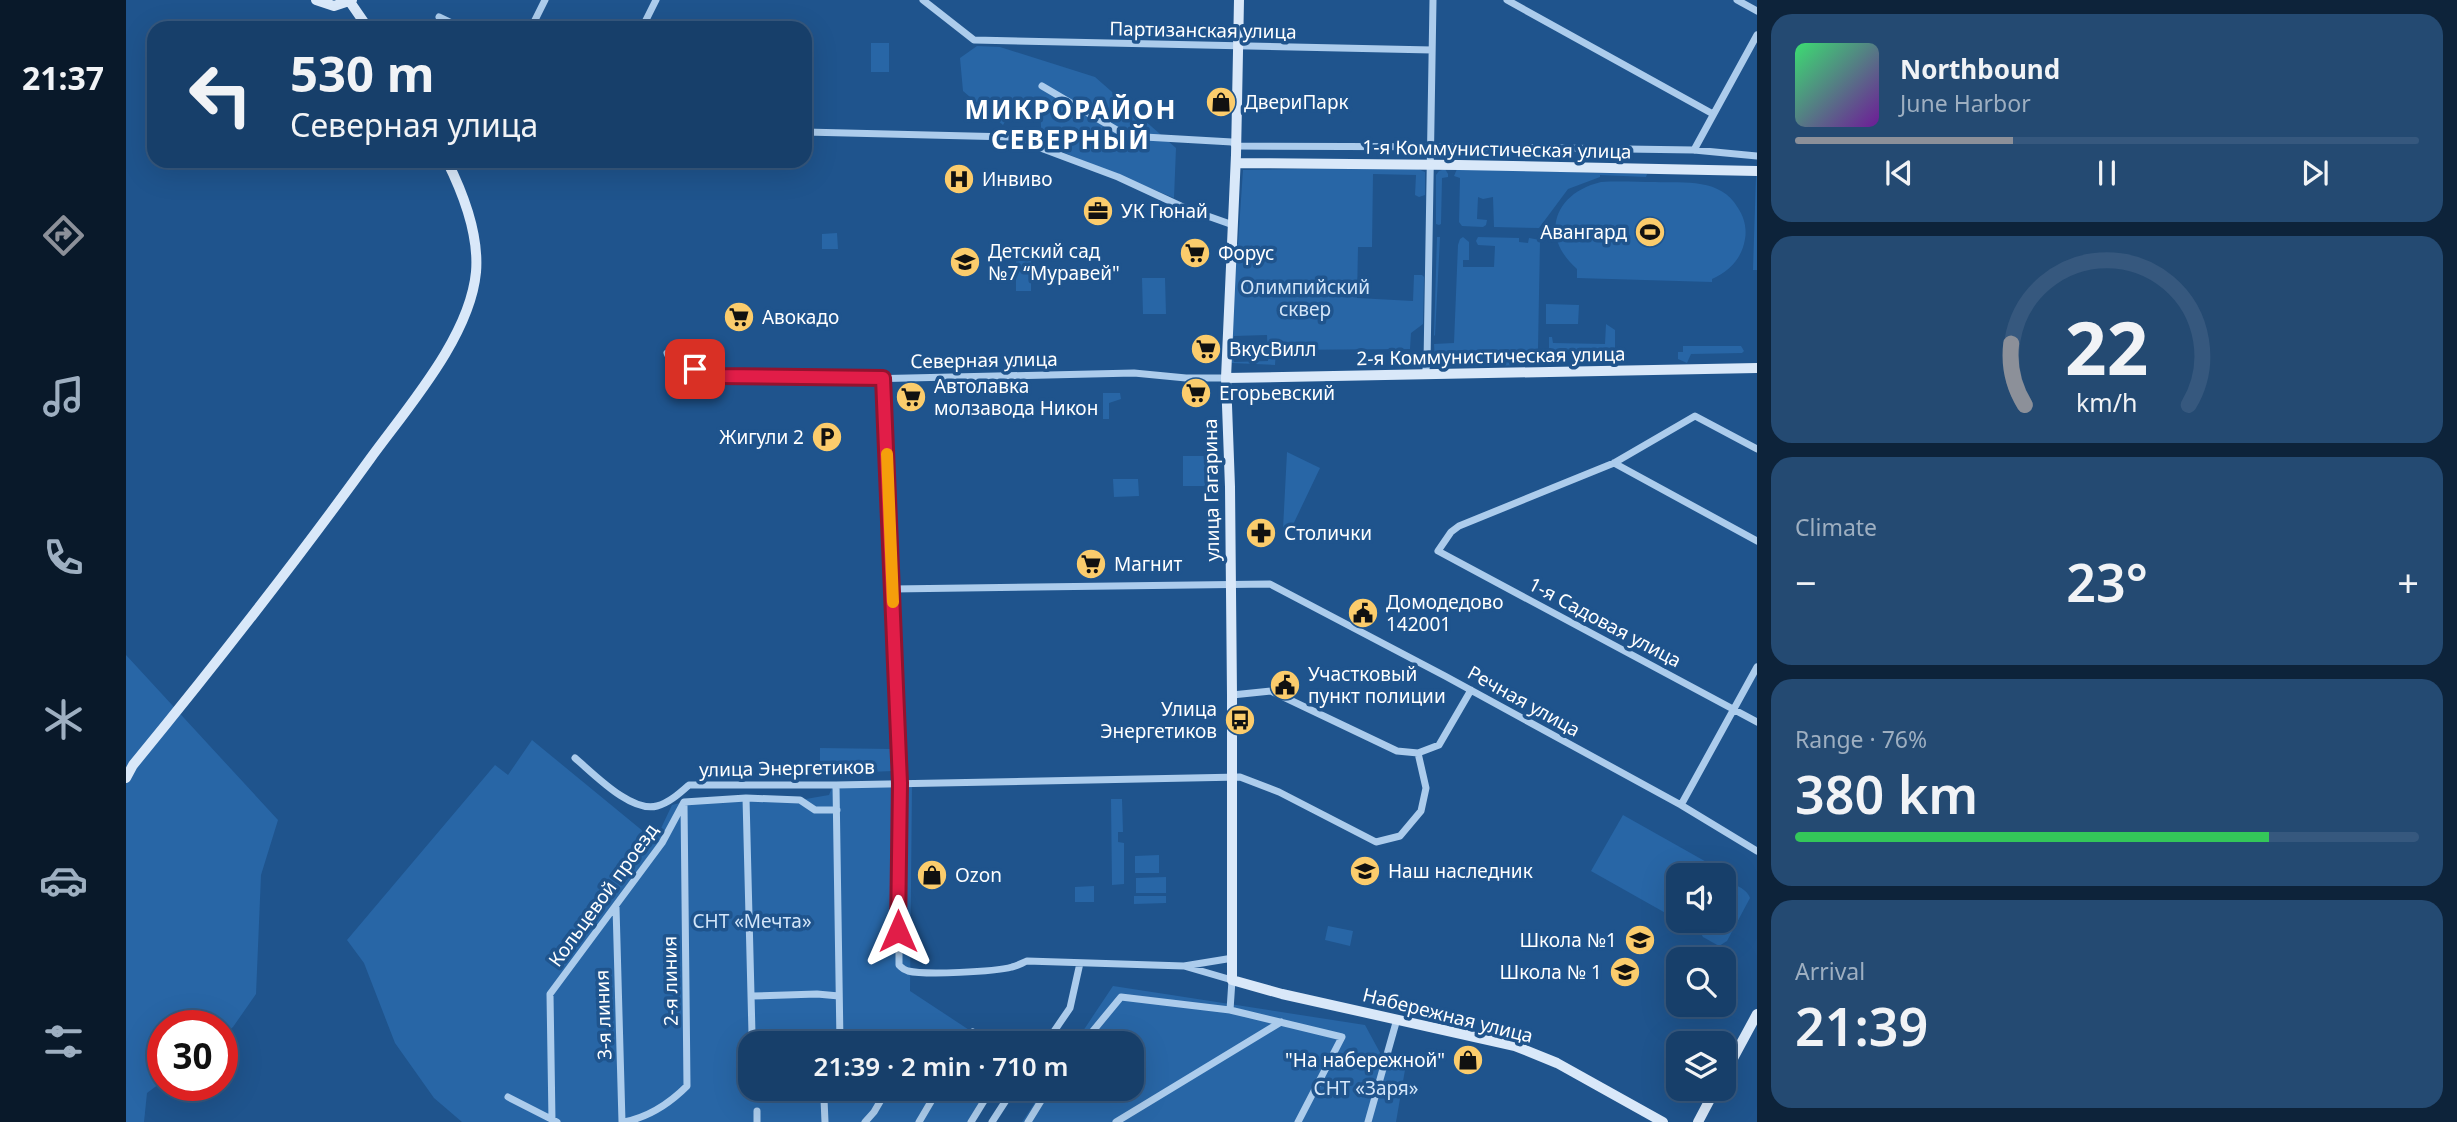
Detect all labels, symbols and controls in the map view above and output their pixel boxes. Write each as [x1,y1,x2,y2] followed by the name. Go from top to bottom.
[1109,15,1297,45] street label: Партизанская улица
[290,40,435,106] text: 530 m
[175,49,266,140] icon: left
[1900,51,2060,87] text: Northbound
[22,56,104,99] text: 21:37
[1204,85,1238,119] shop icon: ДвериПарк
[1900,87,2031,119] text: June Harbor
[1244,89,1349,115] place label: ДвериПарк
[964,91,1178,157] district label: МИКРОРАЙОН СЕВЕРНЫЙ
[290,103,538,146] text: Северная улица
[1362,134,1632,164] street label: 1-я Коммунистическая улица
[1880,154,1918,192] icon: previous
[2088,154,2126,192] icon: pause
[2296,154,2334,192] icon: next
[942,162,976,196] hospital icon: Инвиво
[982,166,1053,192] place label: Инвиво
[1081,194,1115,228] office icon: УК Гюнай
[1121,198,1208,224] place label: УК Гюнай
[39,211,88,260] icon: directions
[1633,215,1667,249] sports icon: Авангард
[1540,219,1627,245] place label: Авангард
[1178,236,1212,270] supermarket icon: Форус
[988,238,1120,286] place label: Детский сад №7 “Муравей"
[1218,240,1274,266] place label: Форус
[948,245,982,279] school or university icon: Детский сад №7 “Муравей"
[1240,274,1370,322] park label: Олимпийский сквер
[2065,298,2149,397] text: 22
[722,300,756,334] supermarket icon: Авокадо
[762,304,839,330] place label: Авокадо
[1189,332,1223,366] supermarket icon: ВкусВилл
[1229,336,1316,362] place label: ВкусВилл
[665,339,725,399] pin
[1356,341,1626,371] street label: 2-я Коммунистическая улица
[910,346,1058,374] street label: Северная улица
[676,350,714,388] icon: arrive
[39,372,88,421] icon: music
[934,373,1098,421] place label: Автолавка молзавода Никон
[1179,376,1213,410] supermarket icon: Егорьевский
[894,380,928,414] supermarket icon: Автолавка молзавода Никон
[1219,380,1335,406] place label: Егорьевский
[2076,385,2138,419] text: km/h
[1197,418,1225,562] street label: улица Гагарина
[810,420,844,454] parking icon: Жигули 2
[719,424,804,450] place label: Жигули 2
[1795,511,1877,543] text: Climate
[1244,516,1278,550] pharmacy icon: Столички
[1284,520,1372,546] place label: Столички
[39,533,88,582] icon: phone
[2066,546,2148,617] text: 23°
[1074,547,1108,581] supermarket icon: Магнит
[1114,551,1183,577] place label: Магнит
[1795,556,1817,608] text: −
[2397,556,2419,608] text: +
[1524,571,1686,673] street label: 1-я Садовая улица
[1386,589,1503,637] place label: Домодедово 142001
[1346,596,1380,630] public building icon: Домодедово 142001
[1463,659,1585,743] street label: Речная улица
[1308,661,1446,709] place label: Участковый пункт полиции
[1268,668,1302,702] public building icon: Участковый пункт полиции
[39,695,88,744] icon: climate
[1100,696,1217,744] place label: Улица Энергетиков
[1223,703,1257,737] bus stop icon: Улица Энергетиков
[1795,723,1927,755] text: Range · 76%
[699,753,875,783] street label: улица Энергетиков
[1795,758,1978,829] text: 380 km
[542,818,664,972] street label: Кольцевой проезд
[1348,854,1382,888] school or university icon: Наш наследник
[39,856,88,905] icon: car
[915,858,949,892] shop icon: Ozon
[1388,858,1533,884] place label: Наш наследник
[955,862,1002,888] place label: Ozon
[1666,863,1736,1101] map controls
[1666,863,1736,933] button: sound
[861,894,935,968] position arrow
[692,908,812,934] park label: СНТ «Мечта»
[1623,923,1657,957] school or university icon: Школа №1
[1519,927,1617,953] place label: Школа №1
[656,936,684,1026] street label: 2-я линия
[1666,947,1736,1017] button: search
[1608,955,1642,989] school or university icon: Школа № 1
[1795,955,1865,987] text: Arrival
[1499,959,1602,985] place label: Школа № 1
[588,969,618,1061] street label: 3-я линия
[1360,981,1536,1049] street label: Набережная улица
[1795,990,1928,1061] text: 21:39
[147,1010,238,1101] speed limit sign: 30
[39,1017,88,1066] icon: filters
[1666,1031,1736,1101] button: layers
[1451,1043,1485,1077] shop icon: "На набережной"
[1285,1047,1445,1073] place label: "На набережной"
[814,1048,1068,1084] text: 21:39 · 2 min · 710 m
[1314,1075,1418,1101] park label: СНТ «Заря»

